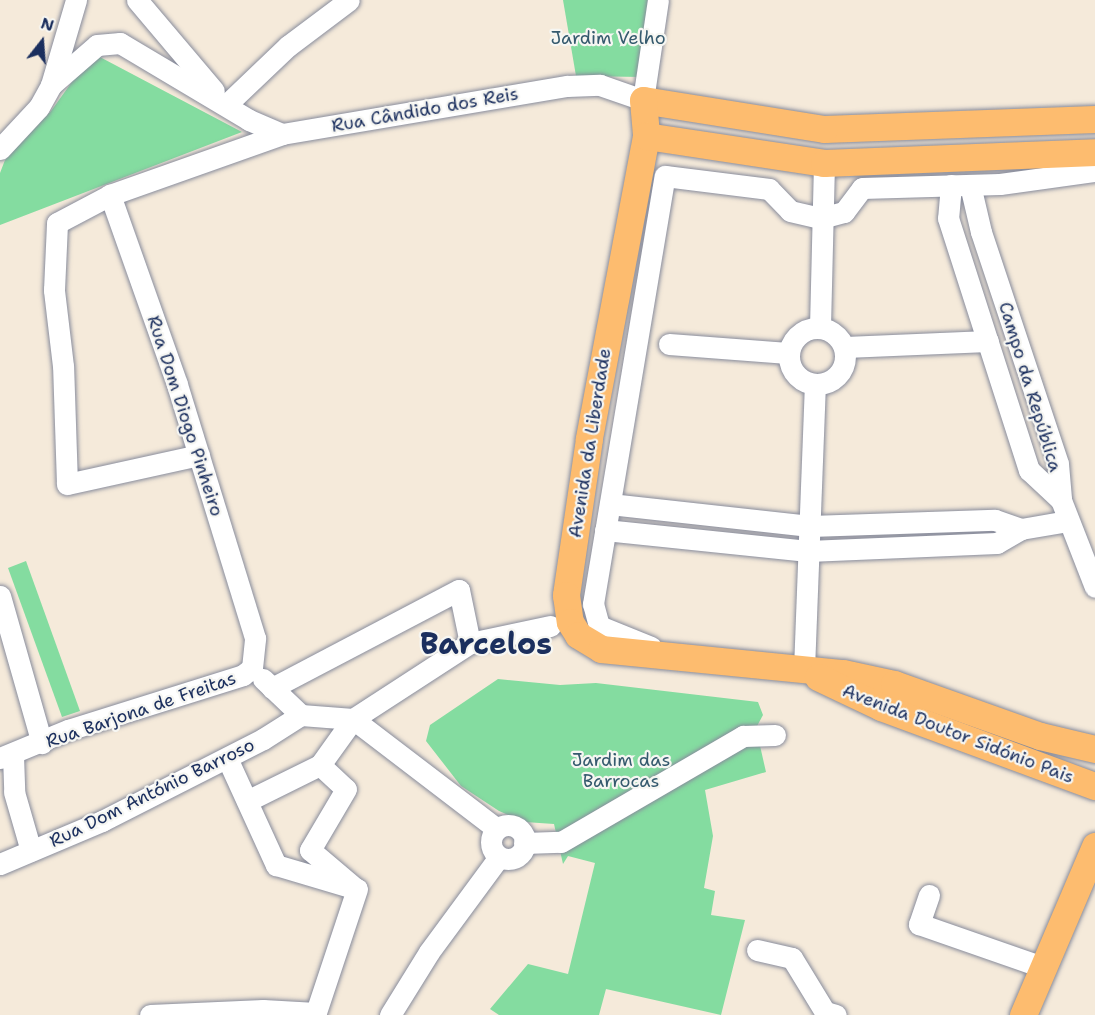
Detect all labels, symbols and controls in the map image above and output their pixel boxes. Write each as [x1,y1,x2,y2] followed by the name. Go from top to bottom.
[12,12,72,72] north arrow
[38,12,57,36] text: N
[550,27,666,49] park label: Jardim Velho
[330,83,520,137] street label: Rua Cândido dos Reis
[994,299,1066,475] street label: Campo da República
[142,313,228,519] street label: Rua Dom Diogo Pinheiro
[564,347,616,539] street label: Avenida da Liberdade
[420,626,552,662] district label: Barcelos
[43,667,239,753] street label: Rua Barjona de Freitas
[839,680,1077,788] street label: Avenida Doutor Sidónio Pais
[46,734,258,852] street label: Rua Dom António Barroso
[572,750,670,792] park label: Jardim das Barrocas

